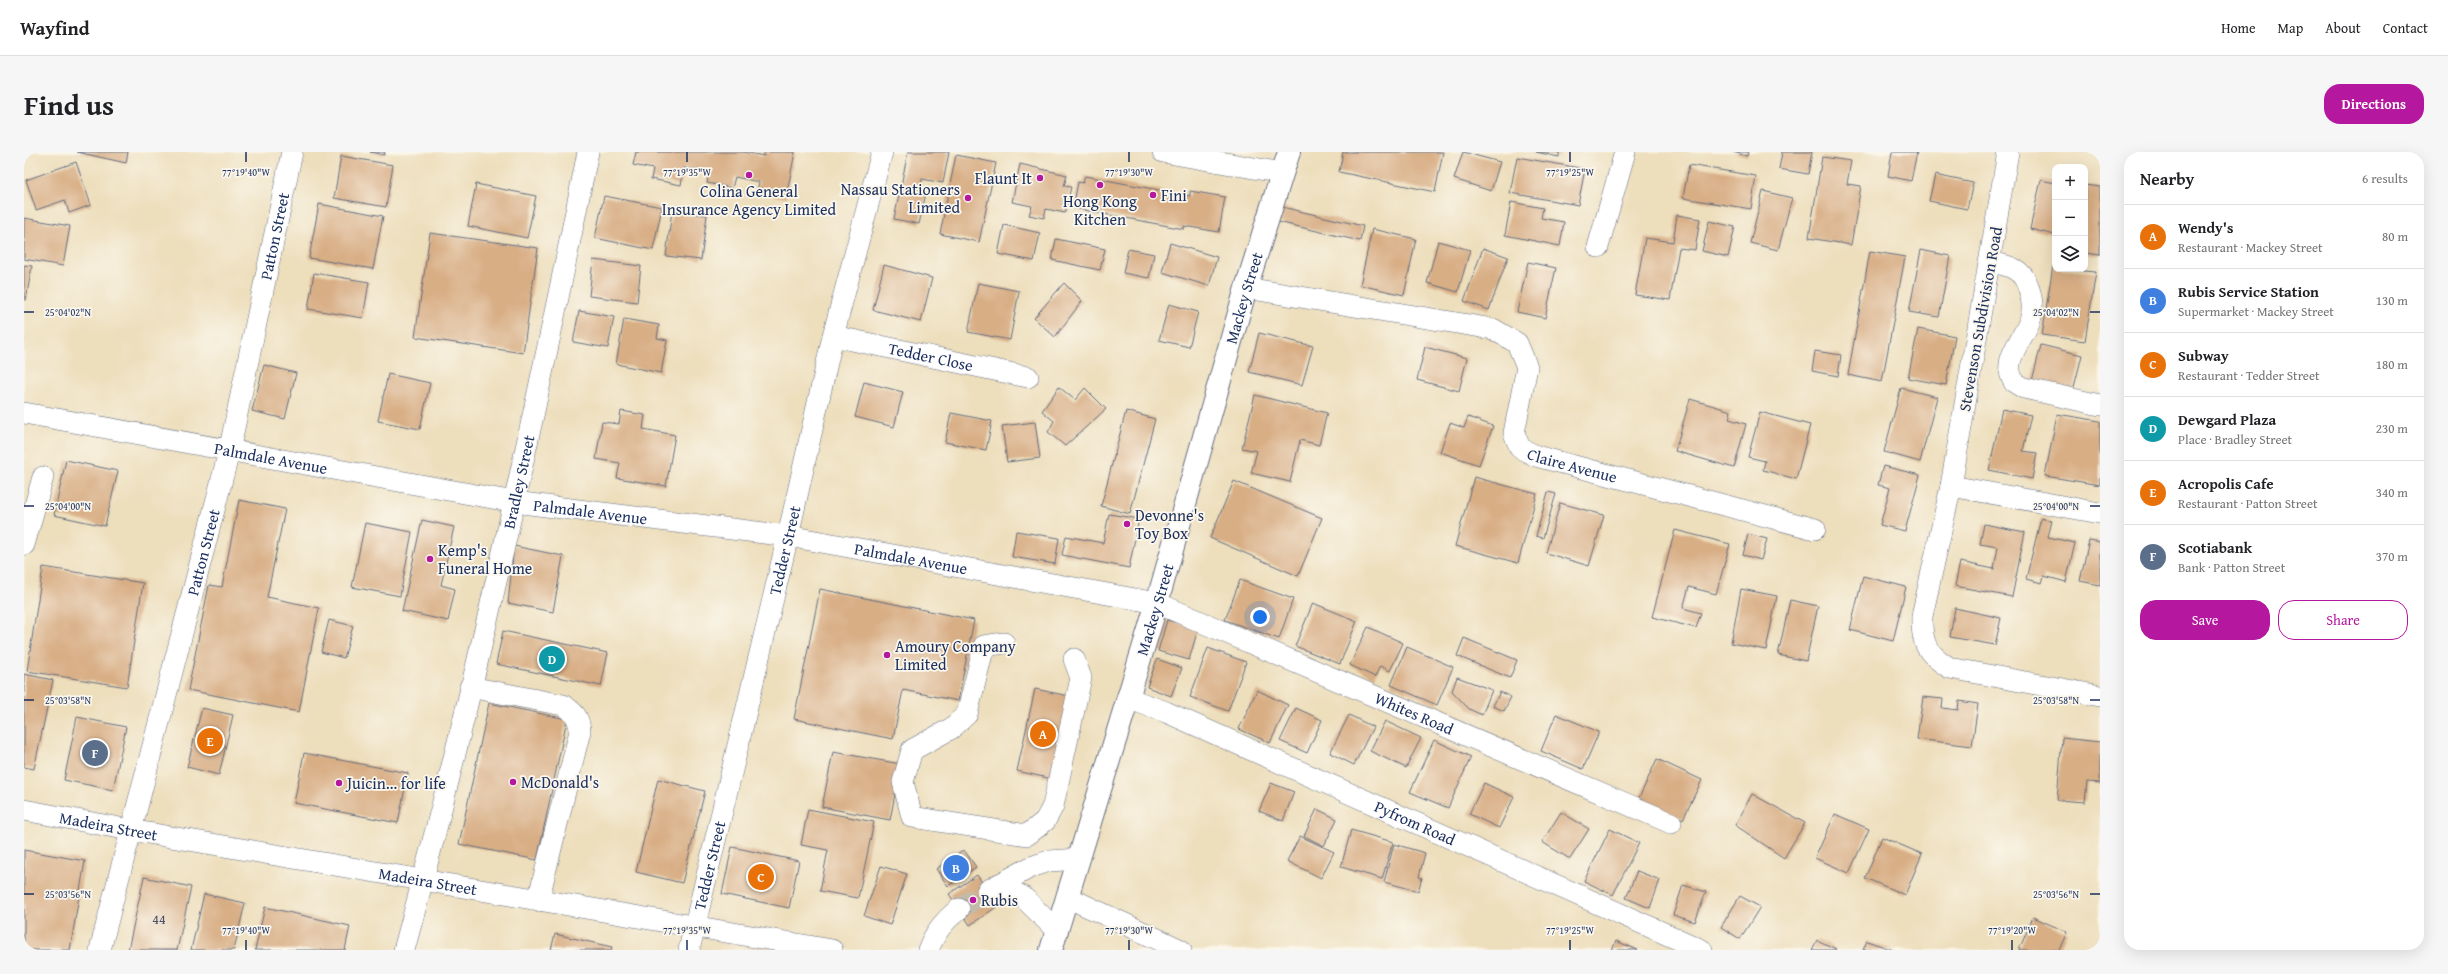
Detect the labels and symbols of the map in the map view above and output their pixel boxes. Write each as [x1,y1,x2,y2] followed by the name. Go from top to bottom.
[222,165,270,180] text: 77°19'40"W
[663,165,711,180] text: 77°19'35"W
[1105,165,1153,180] text: 77°19'30"W
[1546,165,1594,180] text: 77°19'25"W
[975,166,1032,190] place label: Flaunt It
[744,170,754,180] marker: Colina General Insurance Agency Limited
[1035,173,1045,183] marker: Flaunt It
[841,177,960,219] place label: Nassau Stationers Limited
[662,179,837,221] place label: Colina General Insurance Agency Limited
[1095,180,1105,190] marker: Hong Kong Kitchen
[1161,183,1187,207] place label: Fini
[1063,189,1137,231] place label: Hong Kong Kitchen
[253,190,295,282] street label: Patton Street
[1148,190,1158,200] marker: Fini
[963,193,973,203] marker: Nassau Stationers Limited
[1952,224,2008,413] street label: Stevenson Subdivision Road
[1219,249,1269,347] street label: Mackey Street
[45,305,91,320] text: 25°04'02"N
[2033,305,2079,320] text: 25°04'02"N
[886,336,975,377] street label: Tedder Close
[496,432,541,531] street label: Bradley Street
[212,436,329,480] street label: Palmdale Avenue
[1523,442,1620,489] street label: Claire Avenue
[532,493,649,530] street label: Palmdale Avenue
[45,499,91,514] text: 25°04'00"N
[2033,499,2079,514] text: 25°04'00"N
[762,503,807,597] street label: Tedder Street
[1135,503,1204,545] place label: Devonne's Toy Box
[180,506,226,598] street label: Patton Street
[1122,519,1132,529] marker: Devonne's Toy Box
[852,536,969,580] street label: Palmdale Avenue
[438,538,532,580] place label: Kemp's Funeral Home
[425,554,435,564] marker: Kemp's Funeral Home
[1130,560,1180,658] street label: Mackey Street
[1250,607,1270,627] your location
[895,634,1016,676] place label: Amoury Company Limited
[539,644,565,674] pin: D
[882,650,892,660] marker: Amoury Company Limited
[1371,686,1458,741] street label: Whites Road
[45,693,91,708] text: 25°03'58"N
[2033,693,2079,708] text: 25°03'58"N
[1030,719,1056,749] pin: A
[197,726,223,756] pin: E
[82,738,108,768] pin: F
[521,770,599,794] place label: McDonald's
[345,771,446,795] place label: Juicin… for life
[508,777,518,787] marker: McDonald's
[334,778,344,788] marker: Juicin… for life
[1371,794,1460,851] street label: Pyfrom Road
[57,805,160,847] street label: Madeira Street
[687,818,732,912] street label: Tedder Street
[943,853,969,883] pin: B
[377,861,479,901] street label: Madeira Street
[748,862,774,892] pin: C
[45,887,91,902] text: 25°03'56"N
[2033,887,2079,902] text: 25°03'56"N
[981,888,1018,912] place label: Rubis
[968,895,978,905] marker: Rubis
[152,909,166,929] house number: 44
[222,923,270,938] text: 77°19'40"W
[663,923,711,938] text: 77°19'35"W
[1105,923,1153,938] text: 77°19'30"W
[1546,923,1594,938] text: 77°19'25"W
[1988,923,2036,938] text: 77°19'20"W

